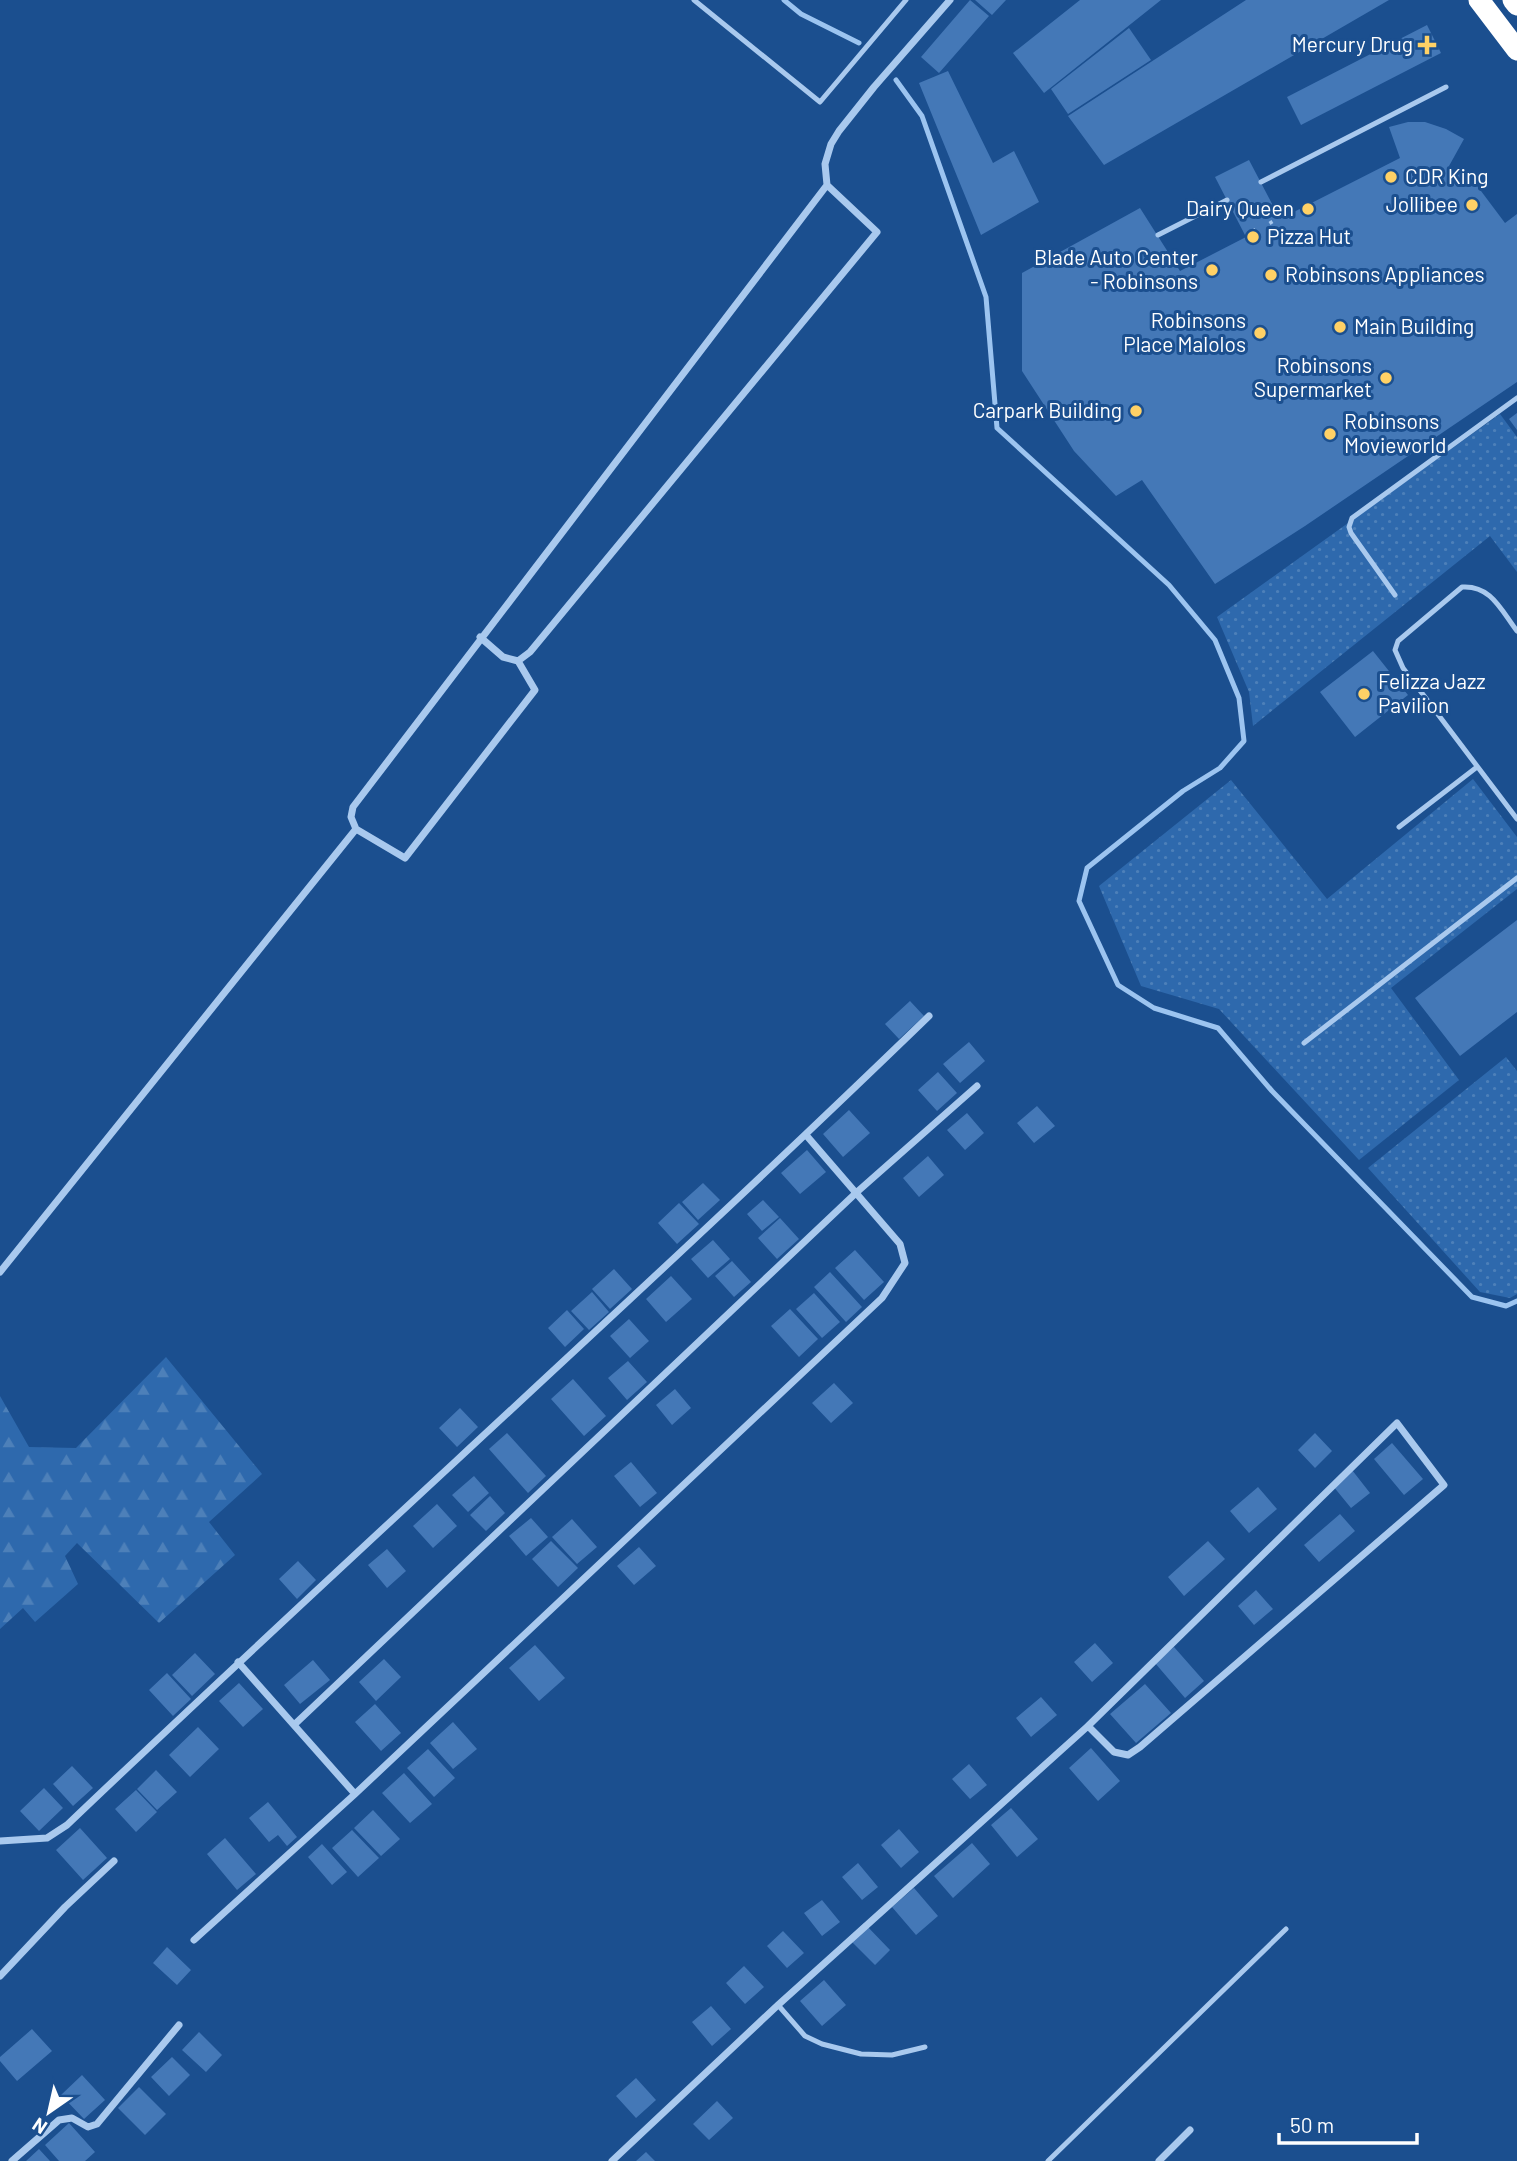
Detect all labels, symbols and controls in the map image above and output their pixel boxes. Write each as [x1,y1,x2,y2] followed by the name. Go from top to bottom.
[1292,31,1413,56] place label: Mercury Drug
[1419,37,1435,53] marker: Mercury Drug
[1405,163,1489,188] place label: CDR King
[1383,169,1399,185] marker: CDR King
[1386,191,1458,216] place label: Jollibee
[1186,195,1294,220] place label: Dairy Queen
[1464,197,1480,213] marker: Jollibee
[1300,201,1316,217] marker: Dairy Queen
[1267,223,1351,248] place label: Pizza Hut
[1245,229,1261,245] marker: Pizza Hut
[1034,244,1198,293] place label: Blade Auto Center - Robinsons
[1285,261,1485,286] place label: Robinsons Appliances
[1204,262,1220,278] marker: Blade Auto Center - Robinsons
[1263,267,1279,283] marker: Robinsons Appliances
[1123,307,1246,356] place label: Robinsons Place Malolos
[1354,313,1474,338] place label: Main Building
[1332,319,1348,335] marker: Main Building
[1252,325,1268,341] marker: Robinsons Place Malolos
[1254,352,1372,401] place label: Robinsons Supermarket
[1378,370,1394,386] marker: Robinsons Supermarket
[973,397,1122,422] place label: Carpark Building
[1128,403,1144,419] marker: Carpark Building
[1344,408,1446,457] place label: Robinsons Movieworld
[1322,426,1338,442] marker: Robinsons Movieworld
[1378,668,1486,717] place label: Felizza Jazz Pavilion
[1356,686,1372,702] marker: Felizza Jazz Pavilion
[14,2077,84,2147] north arrow
[1279,2102,1417,2146] scale bar
[1290,2112,1334,2137] text: 50 m
[28,2113,51,2140] text: N

